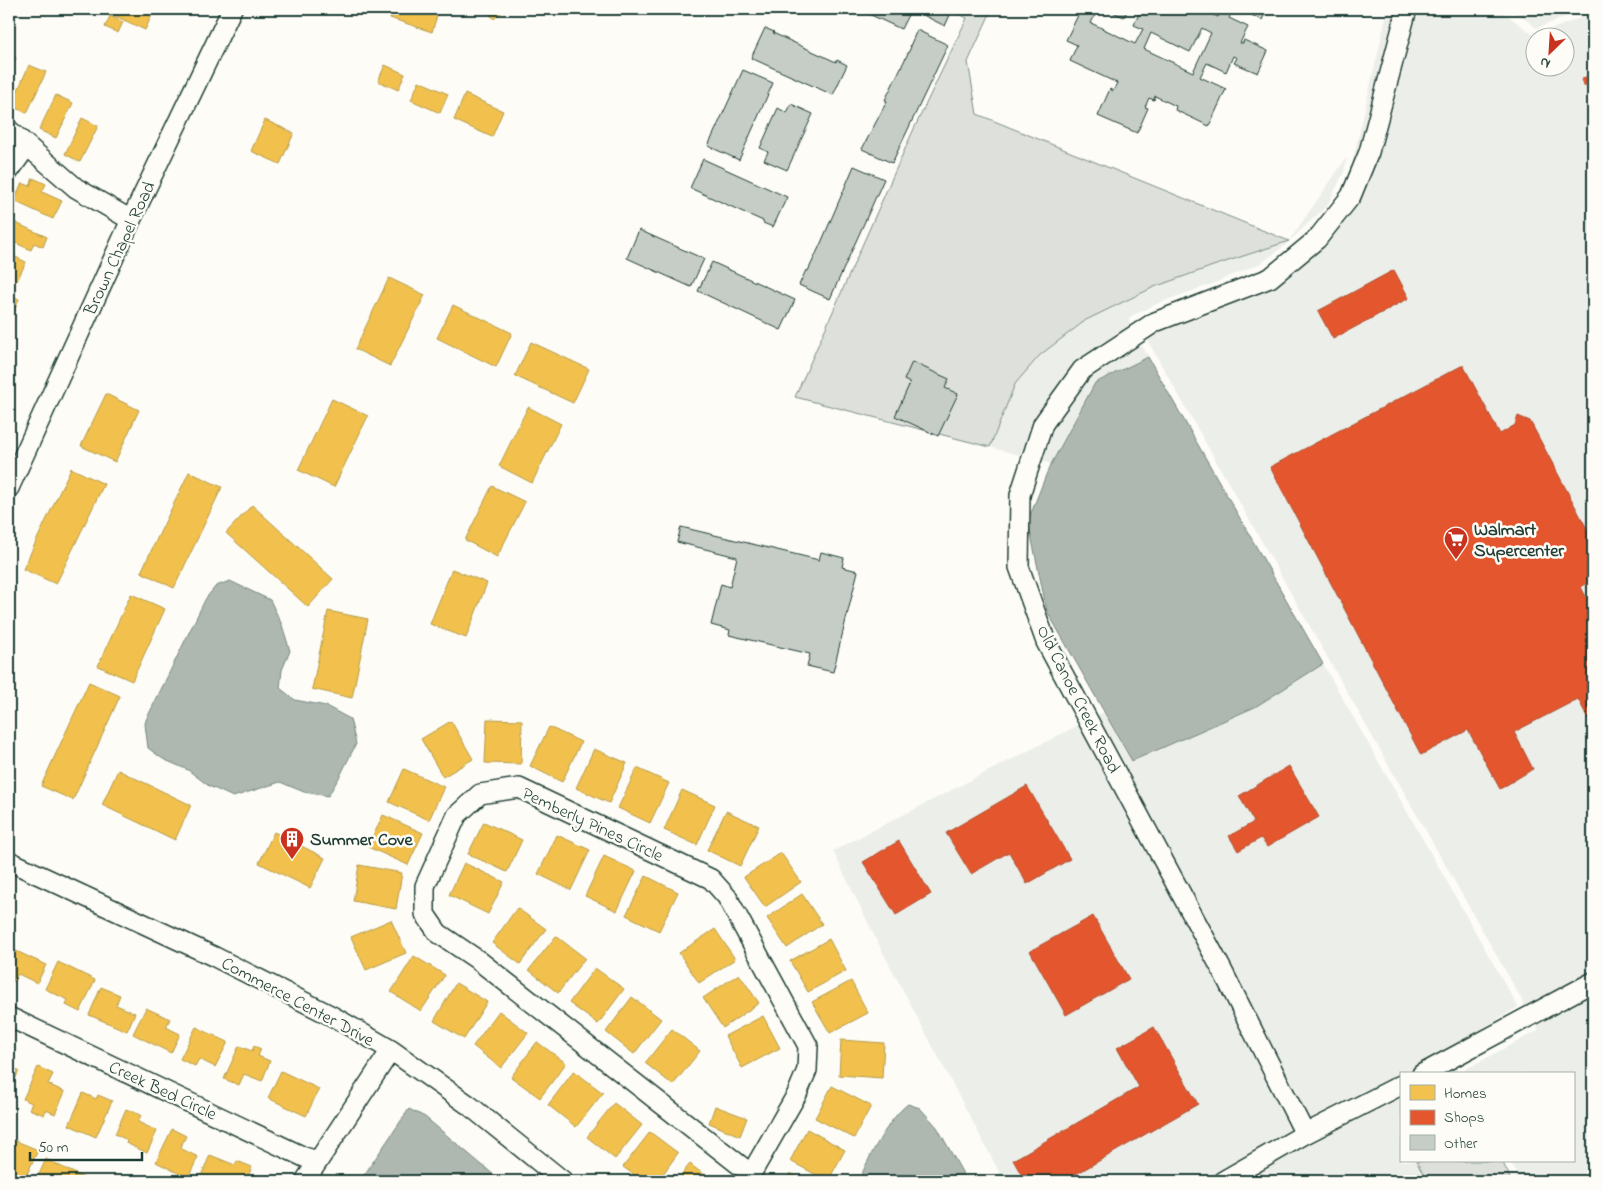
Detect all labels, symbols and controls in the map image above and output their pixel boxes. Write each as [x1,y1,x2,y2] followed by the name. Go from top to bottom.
[1524,28,1574,78] north arrow
[1536,51,1554,74] text: N
[78,178,163,321] street label: Brown Chapel Road
[1474,518,1564,565] place label: Walmart Supercenter
[1443,526,1469,560] supermarket icon: Walmart Supercenter
[1029,621,1126,778] street label: Old Canoe Creek Road
[517,782,668,870] street label: Pemberly Pines Circle
[279,826,305,860] building icon: Summer Cove
[310,828,414,854] place label: Summer Cove
[216,951,379,1055] street label: Commerce Center Drive
[104,1055,221,1129] street label: Creek Bed Circle
[1400,1072,1574,1162] legend
[1444,1083,1487,1105] text: Homes
[1444,1107,1484,1129] text: Shops
[30,1130,142,1162] scale bar
[1444,1133,1478,1155] text: Other
[38,1137,69,1159] text: 50 m

